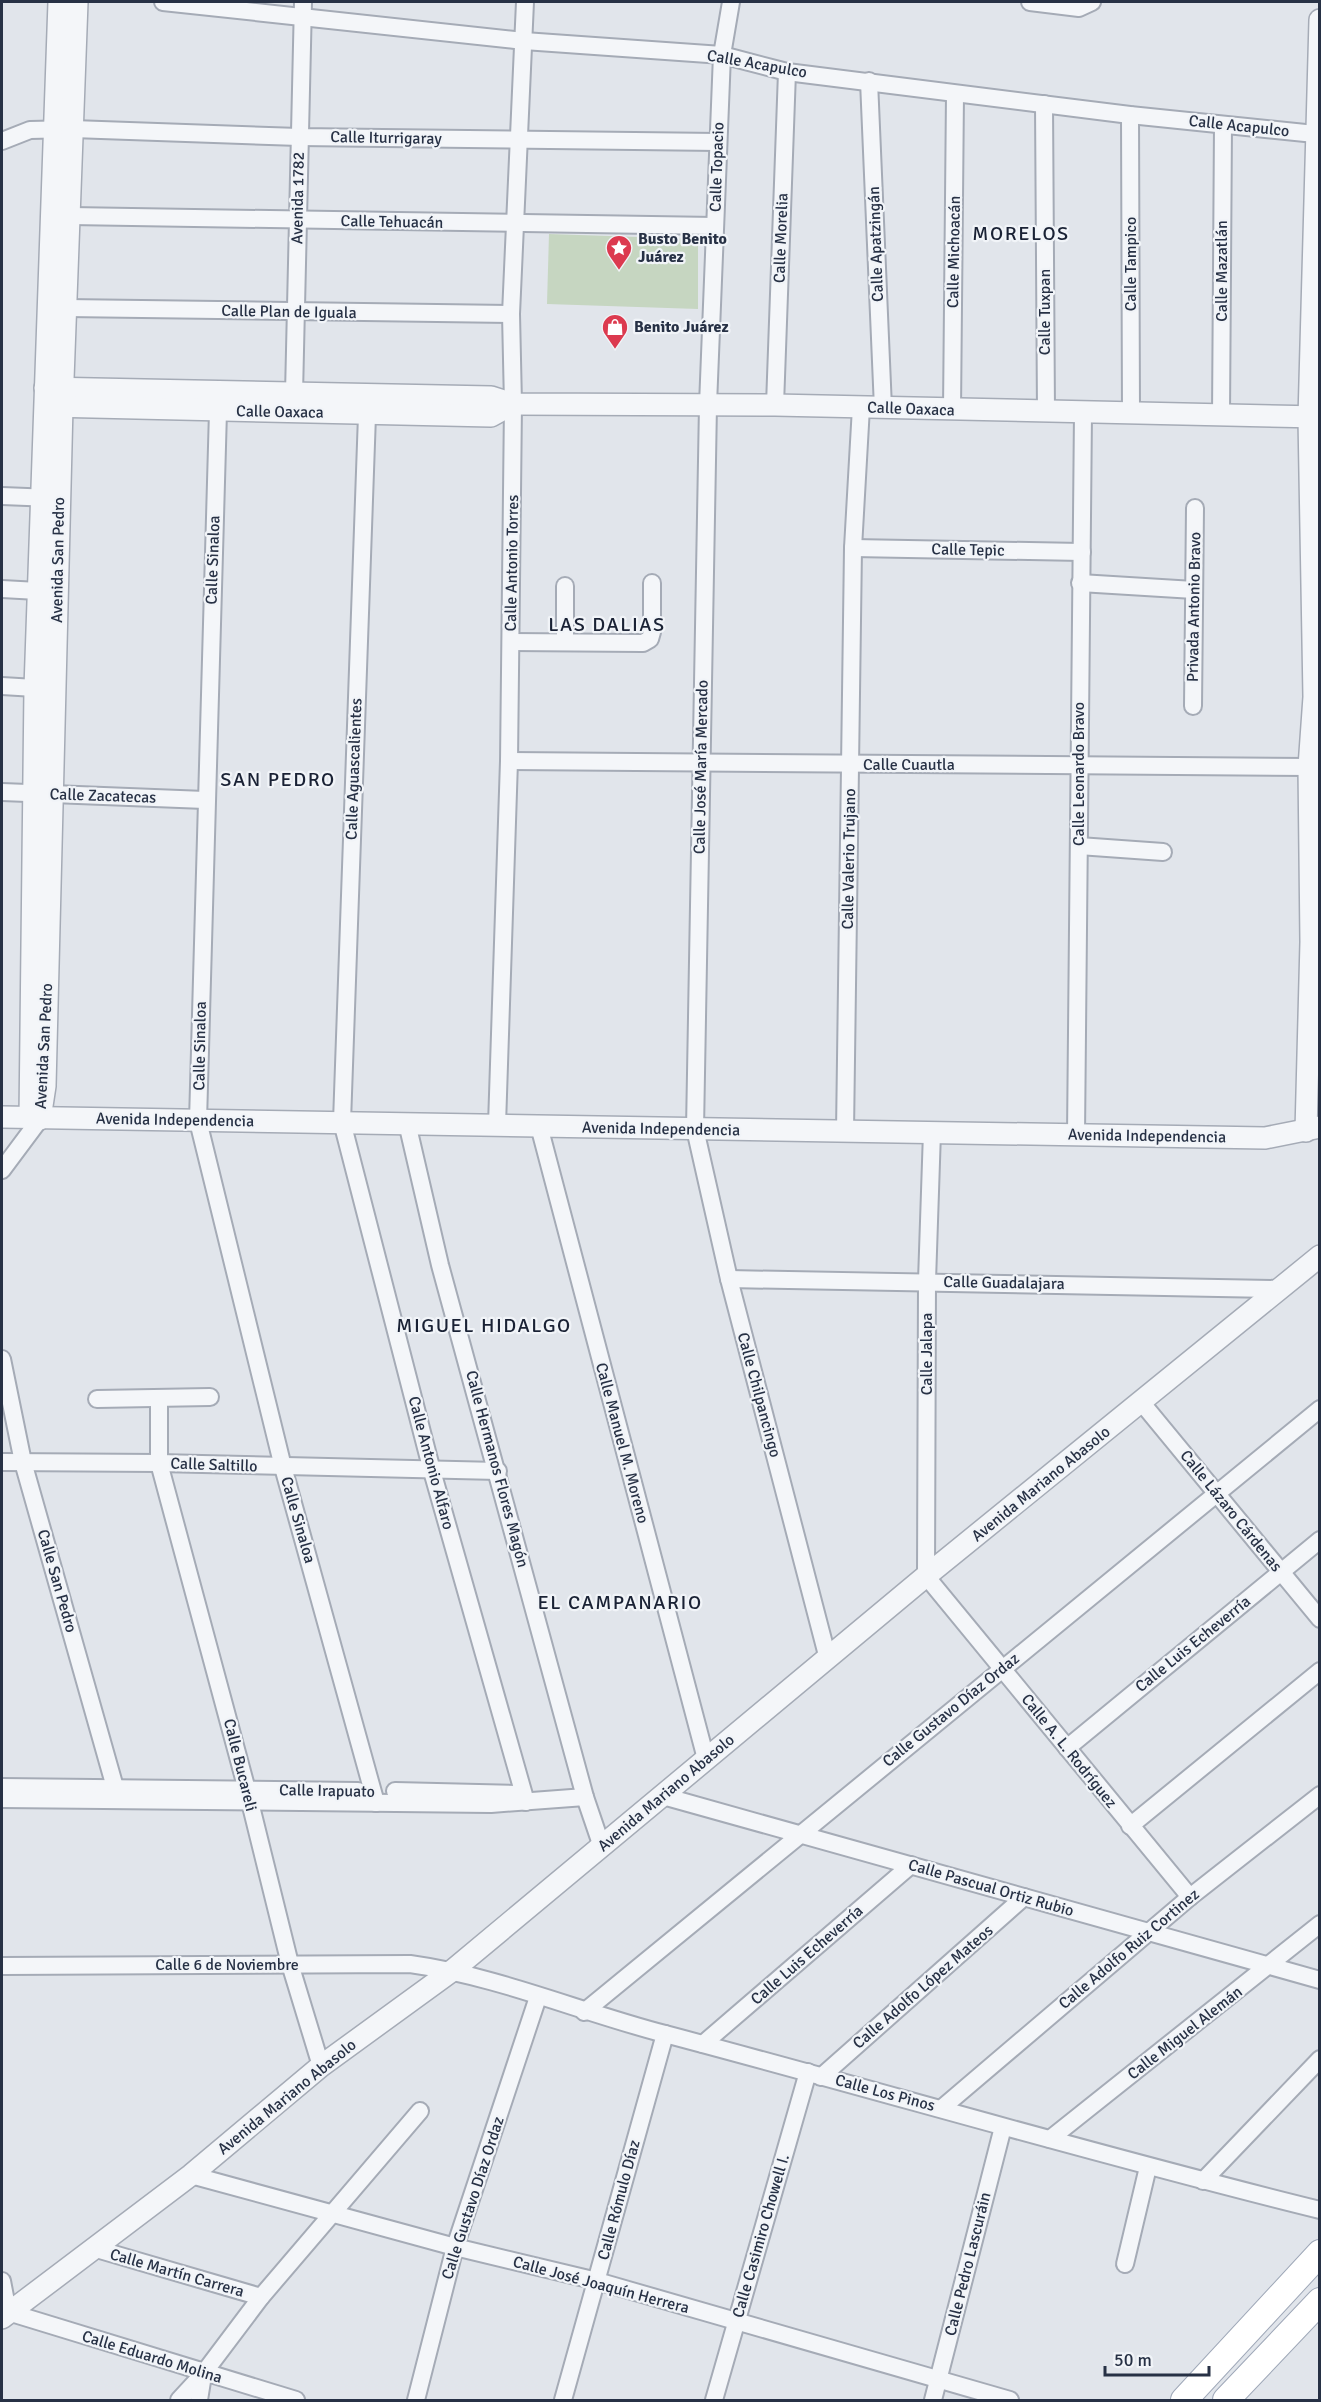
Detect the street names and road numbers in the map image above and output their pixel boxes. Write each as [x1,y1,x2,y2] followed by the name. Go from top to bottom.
[705,45,809,83] street label: Calle Acapulco
[1188,111,1290,141] street label: Calle Acapulco
[705,122,729,212] street label: Calle Topacio
[330,127,442,149] street label: Calle Iturrigaray
[287,152,309,244] street label: Avenida 1782
[864,186,888,302] street label: Calle Apatzingán
[769,193,793,283] street label: Calle Morelia
[943,196,965,308] street label: Calle Michoacán
[340,211,444,233] street label: Calle Tehuacán
[1121,217,1141,311] street label: Calle Tampico
[1212,220,1232,322] street label: Calle Mazatlán
[1035,269,1055,355] street label: Calle Tuxpan
[221,301,357,323] street label: Calle Plan de Iguala
[867,397,955,421] street label: Calle Oaxaca
[236,401,324,423] street label: Calle Oaxaca
[501,494,523,632] street label: Calle Antonio Torres
[47,497,69,623] street label: Avenida San Pedro
[201,515,225,605] street label: Calle Sinaloa
[1183,532,1205,682] street label: Privada Antonio Bravo
[931,539,1005,561] street label: Calle Tepic
[689,680,713,854] street label: Calle José María Mercado
[342,698,366,840] street label: Calle Aguascalientes
[1069,702,1089,846] street label: Calle Leonardo Bravo
[863,755,955,775] street label: Calle Cuautla
[49,784,157,808] street label: Calle Zacatecas
[838,788,860,930] street label: Calle Valerio Trujano
[31,983,57,1109] street label: Avenida San Pedro
[189,1001,211,1091] street label: Calle Sinaloa
[96,1109,254,1131] street label: Avenida Independencia
[582,1118,740,1140] street label: Avenida Independencia
[1068,1125,1226,1147] street label: Avenida Independencia
[943,1272,1065,1294] street label: Calle Guadalajara
[917,1313,937,1395] street label: Calle Jalapa
[733,1330,785,1460] street label: Calle Chilpancingo
[591,1360,653,1526] street label: Calle Manuel M. Moreno
[461,1368,533,1570] street label: Calle Hermanos Flores Magón
[404,1394,458,1532] street label: Calle Antonio Alfaro
[968,1422,1114,1546] street label: Avenida Mariano Abasolo
[1176,1446,1286,1576] street label: Calle Lázaro Cárdenas
[170,1453,258,1477] street label: Calle Saltillo
[276,1474,320,1566] street label: Calle Sinaloa
[33,1527,81,1635] street label: Calle San Pedro
[1131,1591,1255,1697] street label: Calle Luis Echeverría
[879,1649,1023,1771] street label: Calle Gustavo Díaz Ordaz
[1017,1690,1121,1812] street label: Calle A. L. Rodríguez
[219,1717,261,1813] street label: Calle Bucareli
[594,1730,738,1856] street label: Avenida Mariano Abasolo
[279,1780,375,1802] street label: Calle Irapuato
[906,1855,1076,1921] street label: Calle Pascual Ortiz Rubio
[1055,1884,1203,2014] street label: Calle Adolfo Ruiz Cortinez
[747,1901,867,2009] street label: Calle Luis Echeverría
[849,1921,997,2053] street label: Calle Adolfo López Mateos
[155,1955,299,1975] street label: Calle 6 de Noviembre
[1123,1982,1247,2084] street label: Calle Miguel Alemán
[214,2035,360,2159] street label: Avenida Mariano Abasolo
[833,2070,937,2116] street label: Calle Los Pinos
[437,2114,509,2282] street label: Calle Gustavo Díaz Ordaz
[593,2138,645,2262] street label: Calle Rómulo Díaz
[728,2152,794,2320] street label: Calle Casimiro Chowell I.
[940,2190,996,2338] street label: Calle Pedro Lascuráin
[108,2244,246,2302] street label: Calle Martín Carrera
[511,2252,691,2318] street label: Calle José Joaquín Herrera
[79,2326,225,2388] street label: Calle Eduardo Molina

